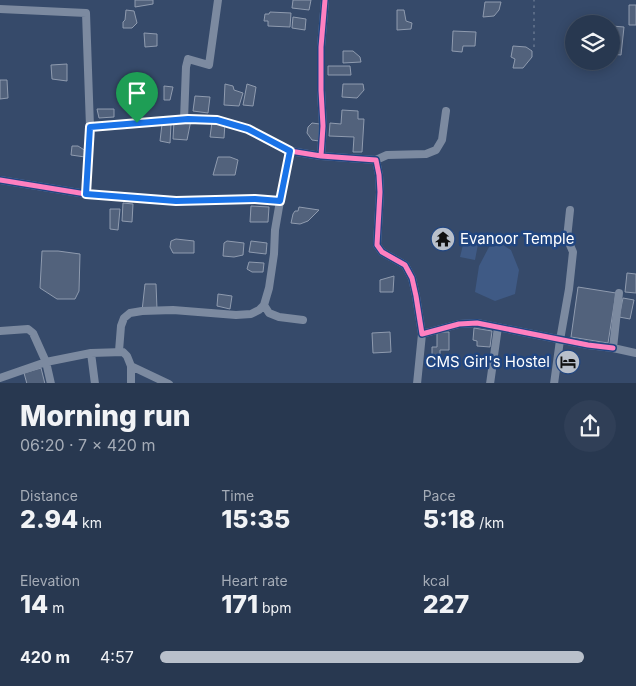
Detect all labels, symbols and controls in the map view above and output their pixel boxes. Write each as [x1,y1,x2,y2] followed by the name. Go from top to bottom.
[565,15,620,70] map controls
[565,15,620,70] button: layers
[116,72,158,123] pin
[123,79,151,107] icon: arrive
[430,226,456,252] temple icon: Evanoor Temple
[460,229,574,248] place label: Evanoor Temple
[555,349,581,375] hotel icon: CMS Girl's Hostel
[425,352,550,371] place label: CMS Girl's Hostel
[20,399,190,433] text: Morning run
[564,400,616,452] button: share
[20,435,155,455] text: 06:20 · 7 × 420 m
[20,487,78,504] text: Distance
[221,487,254,504] text: Time
[423,487,456,504] text: Pace
[20,504,78,534] text: 2.94
[221,504,290,534] text: 15:35
[423,504,475,534] text: 5:18
[78,514,102,531] text: km
[475,514,504,531] text: /km
[20,572,80,589] text: Elevation
[221,572,288,589] text: Heart rate
[423,572,449,589] text: kcal
[20,589,48,619] text: 14
[221,589,258,619] text: 171
[423,589,469,619] text: 227
[48,599,64,616] text: m
[258,599,291,616] text: bpm
[20,647,70,667] text: 420 m
[100,647,134,667] text: 4:57

